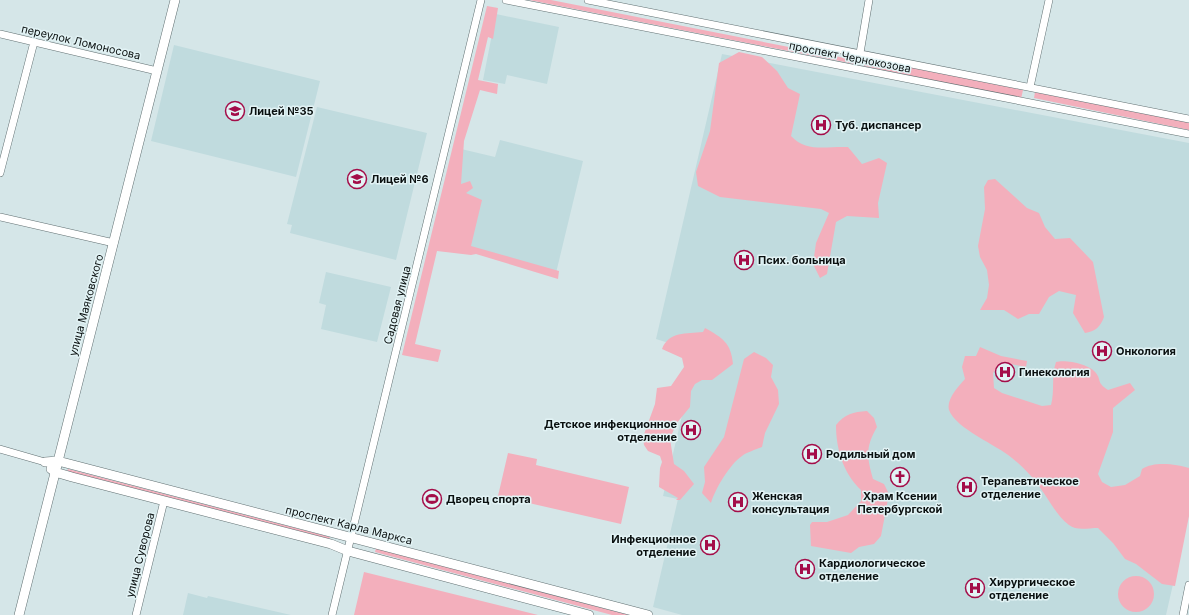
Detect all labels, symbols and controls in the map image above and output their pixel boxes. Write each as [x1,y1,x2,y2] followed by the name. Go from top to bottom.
[20,21,142,63] street label: переулок Ломоносова
[788,38,912,76] street label: проспект Чернокозова
[224,100,246,122] school or university icon: Лицей №35
[249,104,314,118] place label: Лицей №35
[810,114,832,136] hospital icon: Туб. диспансер
[835,118,922,132] place label: Туб. диспансер
[346,168,368,190] school or university icon: Лицей №6
[371,172,429,186] place label: Лицей №6
[733,249,755,271] hospital icon: Псих. больница
[66,252,106,357] street label: улица Маяковского
[758,253,846,267] place label: Псих. больница
[380,264,414,346] street label: Садовая улица
[1091,340,1113,362] hospital icon: Онкология
[1116,344,1176,358] place label: Онкология
[994,361,1016,383] hospital icon: Гинекология
[1019,365,1090,379] place label: Гинекология
[544,417,677,444] place label: Детское инфекционное отделение
[680,419,702,441] hospital icon: Детское инфекционное отделение
[801,443,823,465] hospital icon: Родильный дом
[826,447,915,461] place label: Родильный дом
[889,466,911,488] church icon: Храм Ксении Петербургской
[981,474,1079,501] place label: Терапевтическое отделение
[956,476,978,498] hospital icon: Терапевтическое отделение
[421,488,443,510] sports icon: Дворец спорта
[752,489,829,516] place label: Женская консультация
[858,489,943,516] place label: Храм Ксении Петербургской
[727,491,749,513] hospital icon: Женская консультация
[446,492,531,506] place label: Дворец спорта
[284,502,414,548] street label: проспект Карла Маркса
[123,511,157,599] street label: улица Суворова
[611,532,696,559] place label: Инфекционное отделение
[699,534,721,556] hospital icon: Инфекционное отделение
[819,556,926,583] place label: Кардиологическое отделение
[794,558,816,580] hospital icon: Кардиологическое отделение
[989,575,1076,602] place label: Хирургическое отделение
[964,577,986,599] hospital icon: Хирургическое отделение

